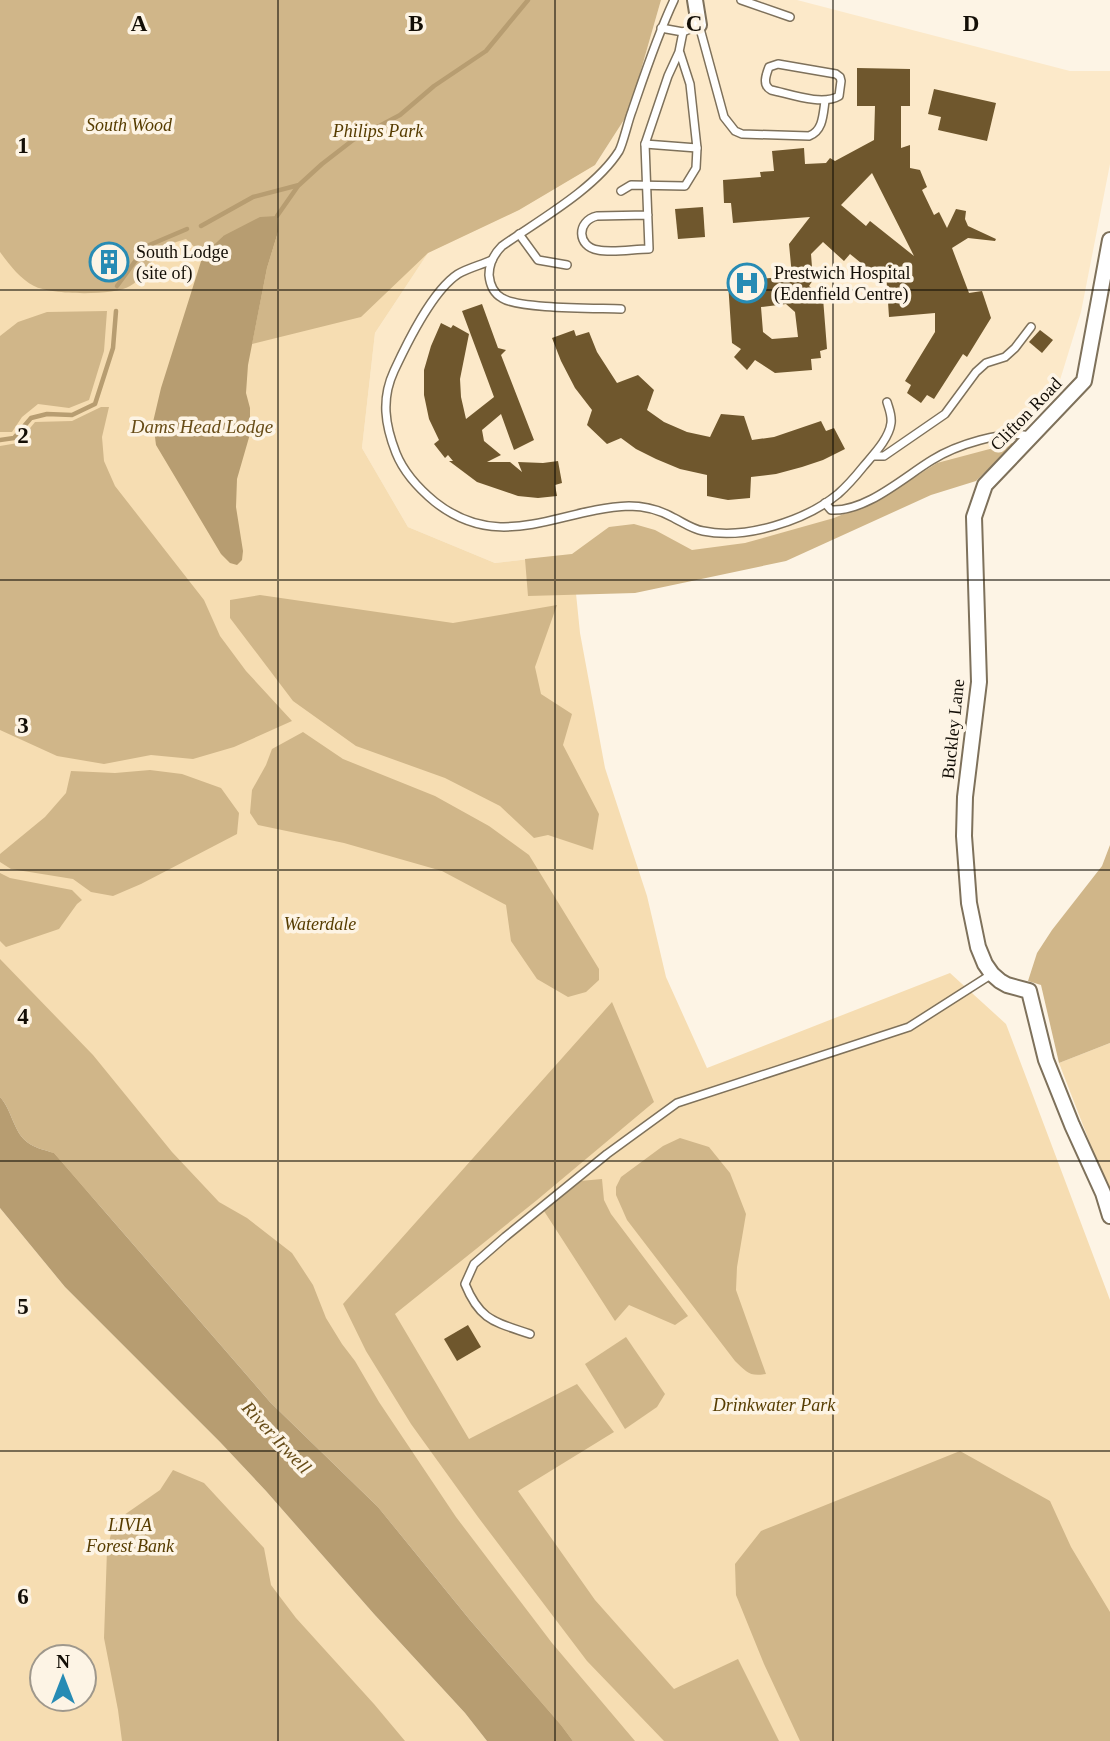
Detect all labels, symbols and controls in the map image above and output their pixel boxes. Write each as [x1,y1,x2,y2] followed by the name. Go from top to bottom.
[131,11,148,36] text: A
[408,11,424,36] text: B
[686,11,702,36] text: C
[963,11,979,36] text: D
[86,115,173,135] park label: South Wood
[332,121,424,141] park label: Philips Park
[17,133,29,158] text: 1
[88,241,130,283] building icon: South Lodge (site of)
[136,242,229,284] place label: South Lodge (site of)
[726,262,768,304] hospital icon: Prestwich Hospital (Edenfield Centre)
[774,263,911,305] place label: Prestwich Hospital (Edenfield Centre)
[986,373,1066,455] street label: Clifton Road
[130,416,273,437] water label: Dams Head Lodge
[17,423,29,448] text: 2
[938,678,968,780] street label: Buckley Lane
[17,713,29,738] text: 3
[284,914,356,934] park label: Waterdale
[17,1004,29,1029] text: 4
[17,1294,29,1319] text: 5
[712,1395,836,1415] park label: Drinkwater Park
[237,1396,315,1478] water label: River Irwell
[85,1515,175,1556] park label: LIVIA Forest Bank
[17,1584,29,1609] text: 6
[28,1643,98,1713] north arrow
[56,1651,70,1672] text: N

